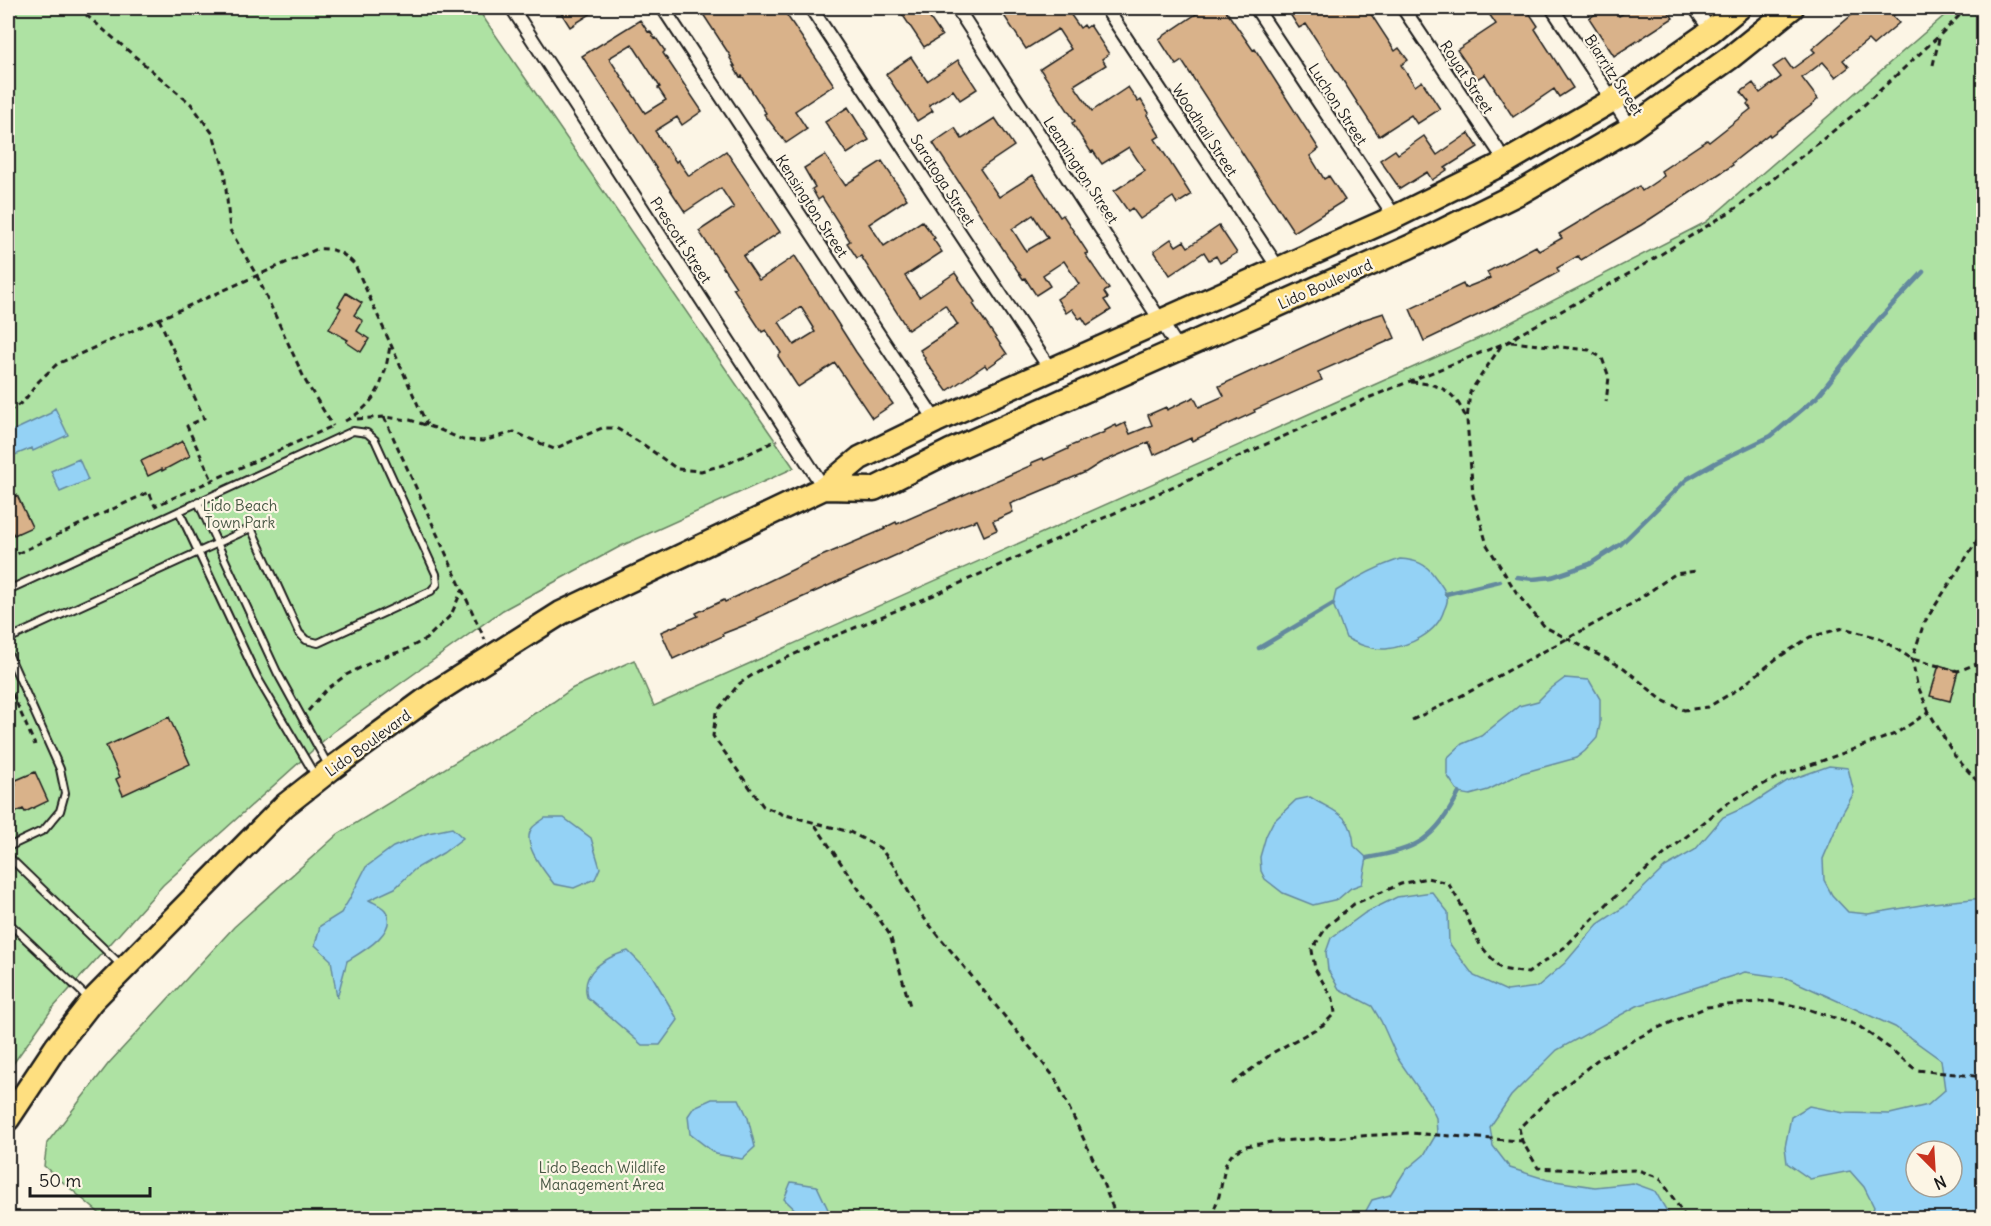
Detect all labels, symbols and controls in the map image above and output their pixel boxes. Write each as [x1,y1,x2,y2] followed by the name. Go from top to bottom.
[1581,31,1647,119] street label: Biarritz Street
[1436,37,1498,117] street label: Royat Street
[1305,60,1371,148] street label: Luchon Street
[1168,80,1242,180] street label: Woodhail Street
[1039,113,1123,227] street label: Leamington Street
[906,131,980,229] street label: Saratoga Street
[772,151,852,261] street label: Kensington Street
[646,193,716,287] street label: Prescott Street
[1275,255,1375,313] street label: Lido Boulevard
[202,496,278,532] park label: Lido Beach Town Park
[321,705,415,780] street label: Lido Boulevard
[1904,1139,1964,1199] north arrow
[538,1158,666,1194] park label: Lido Beach Wildlife Management Area
[30,1160,150,1198] scale bar
[39,1169,81,1192] text: 50 m
[1931,1171,1949,1194] text: N

